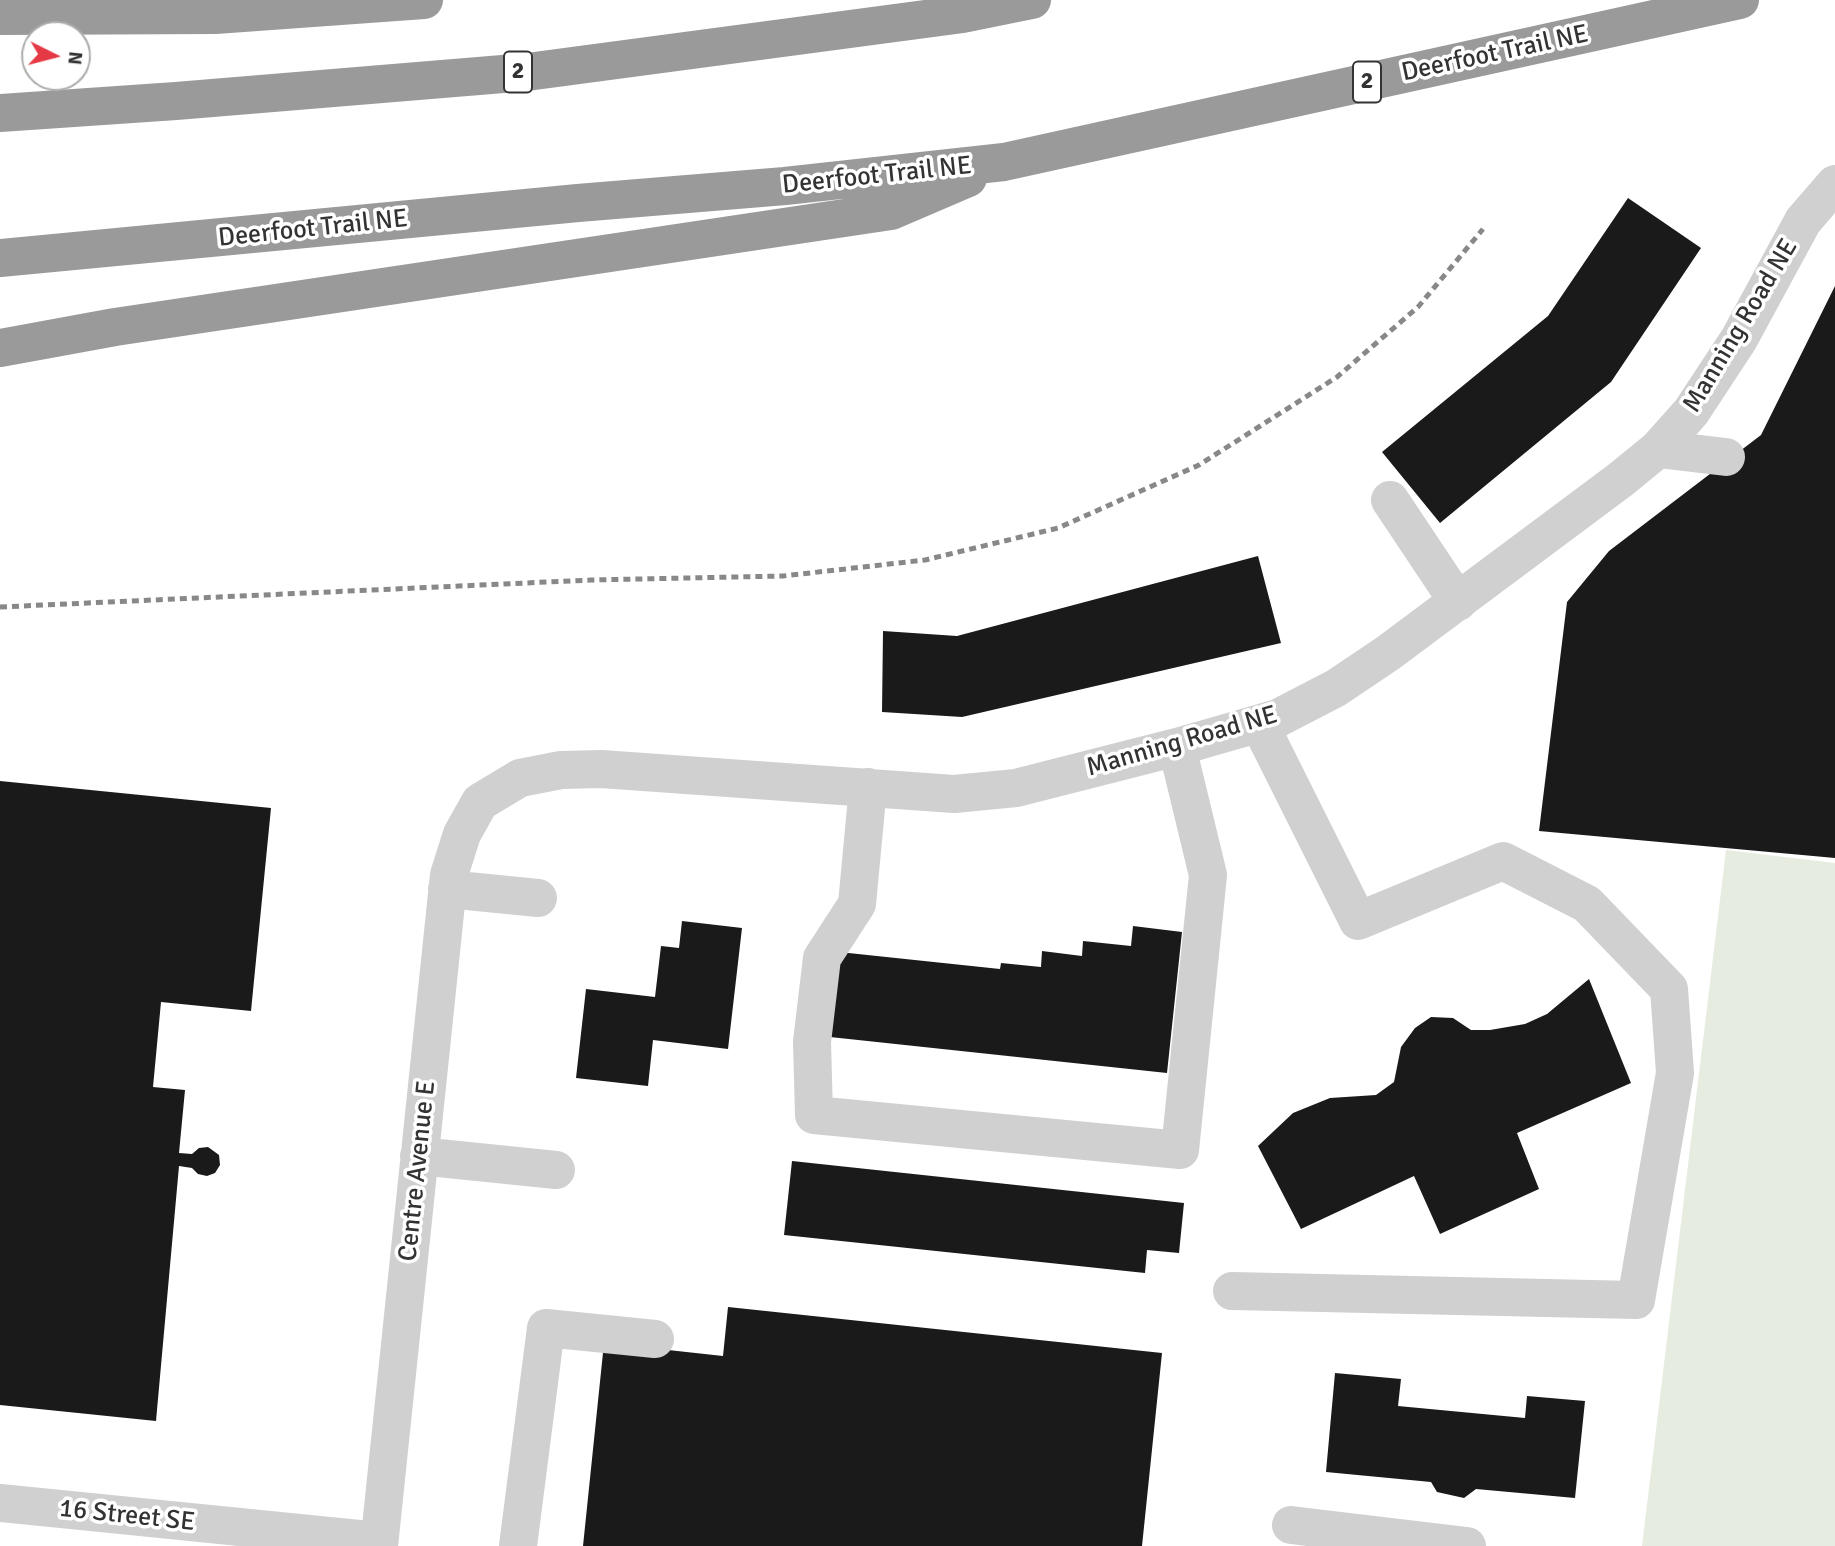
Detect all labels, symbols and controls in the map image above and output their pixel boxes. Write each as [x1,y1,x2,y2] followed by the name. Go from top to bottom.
[1399,19,1591,89] street label: Deerfoot Trail NE
[21,21,91,91] north arrow
[62,50,88,66] text: N
[504,52,532,92] road number: 2
[1353,61,1381,102] road number: 2
[781,151,973,201] street label: Deerfoot Trail NE
[217,204,409,254] street label: Deerfoot Trail NE
[1677,234,1805,418] street label: Manning Road NE
[1083,700,1281,784] street label: Manning Road NE
[393,1079,443,1263] street label: Centre Avenue E
[58,1493,196,1539] street label: 16 Street SE

